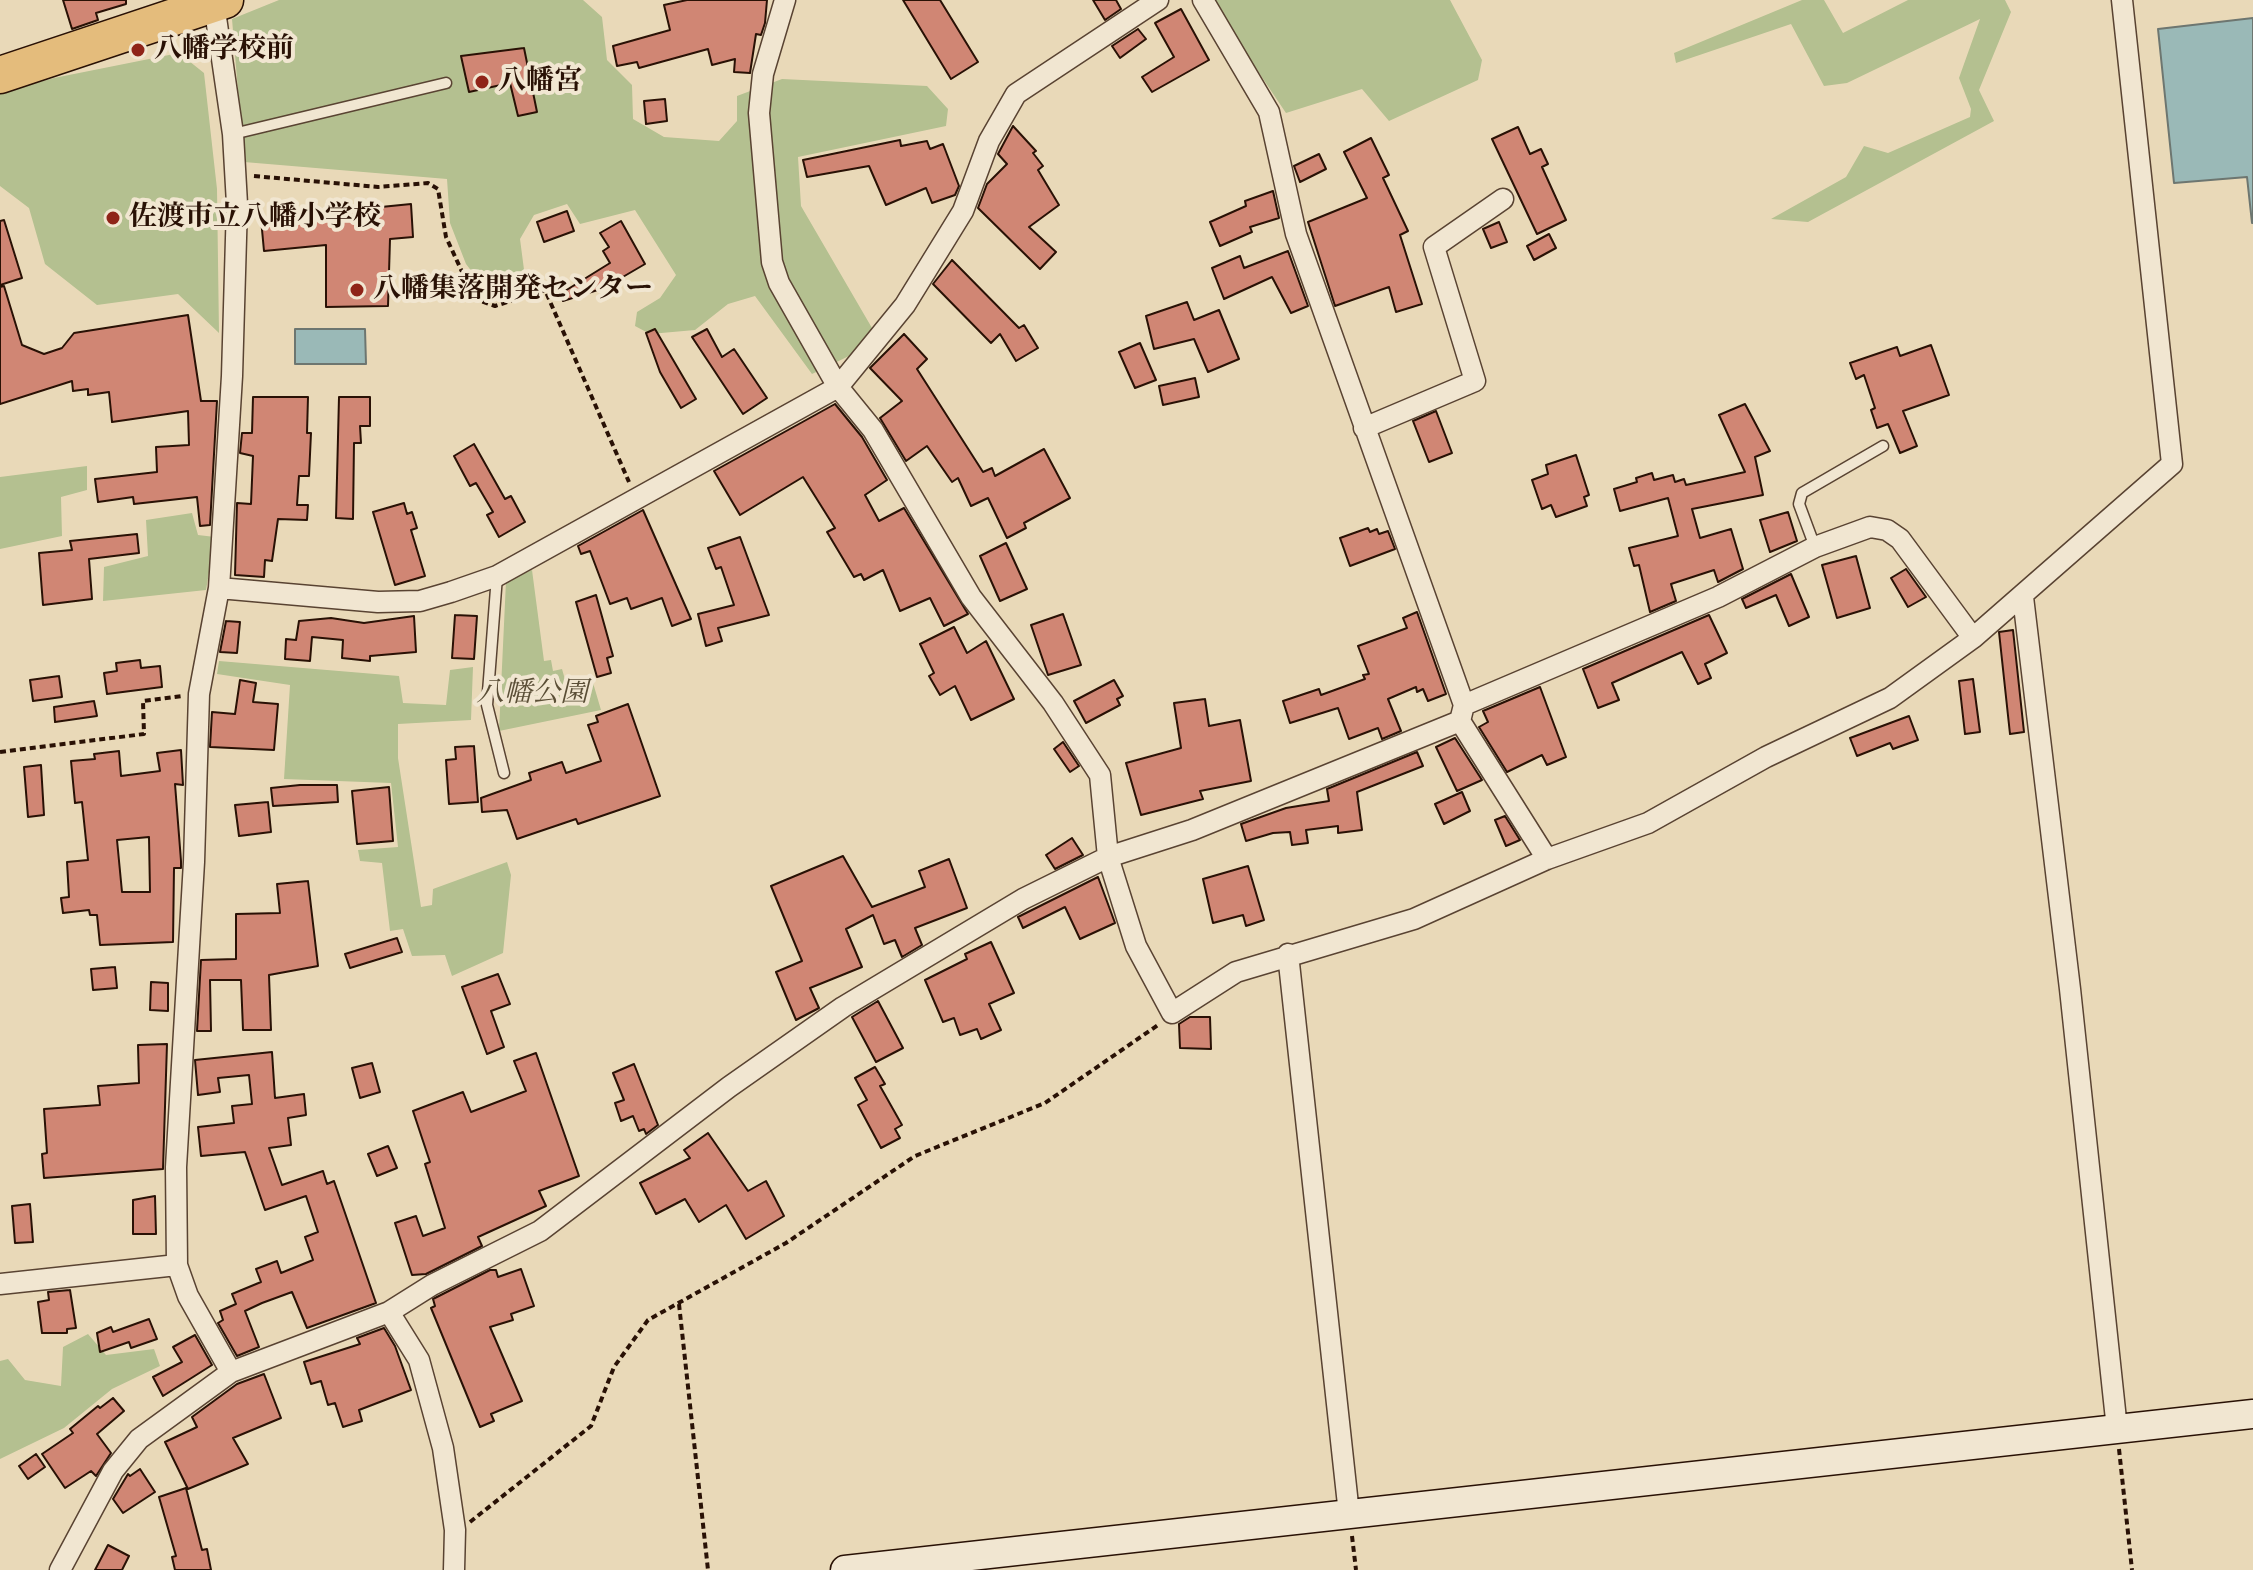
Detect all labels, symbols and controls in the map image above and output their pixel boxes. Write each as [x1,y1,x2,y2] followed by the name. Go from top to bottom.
[154,33,294,67] place label: 八幡学校前
[129,41,147,59] marker: 八幡学校前
[498,65,582,99] place label: 八幡宮
[473,73,491,91] marker: 八幡宮
[129,201,381,235] place label: 佐渡市立八幡小学校
[104,209,122,227] marker: 佐渡市立八幡小学校
[373,273,653,307] place label: 八幡集落開発センター
[348,281,366,299] marker: 八幡集落開発センター
[476,677,588,711] park label: 八幡公園

